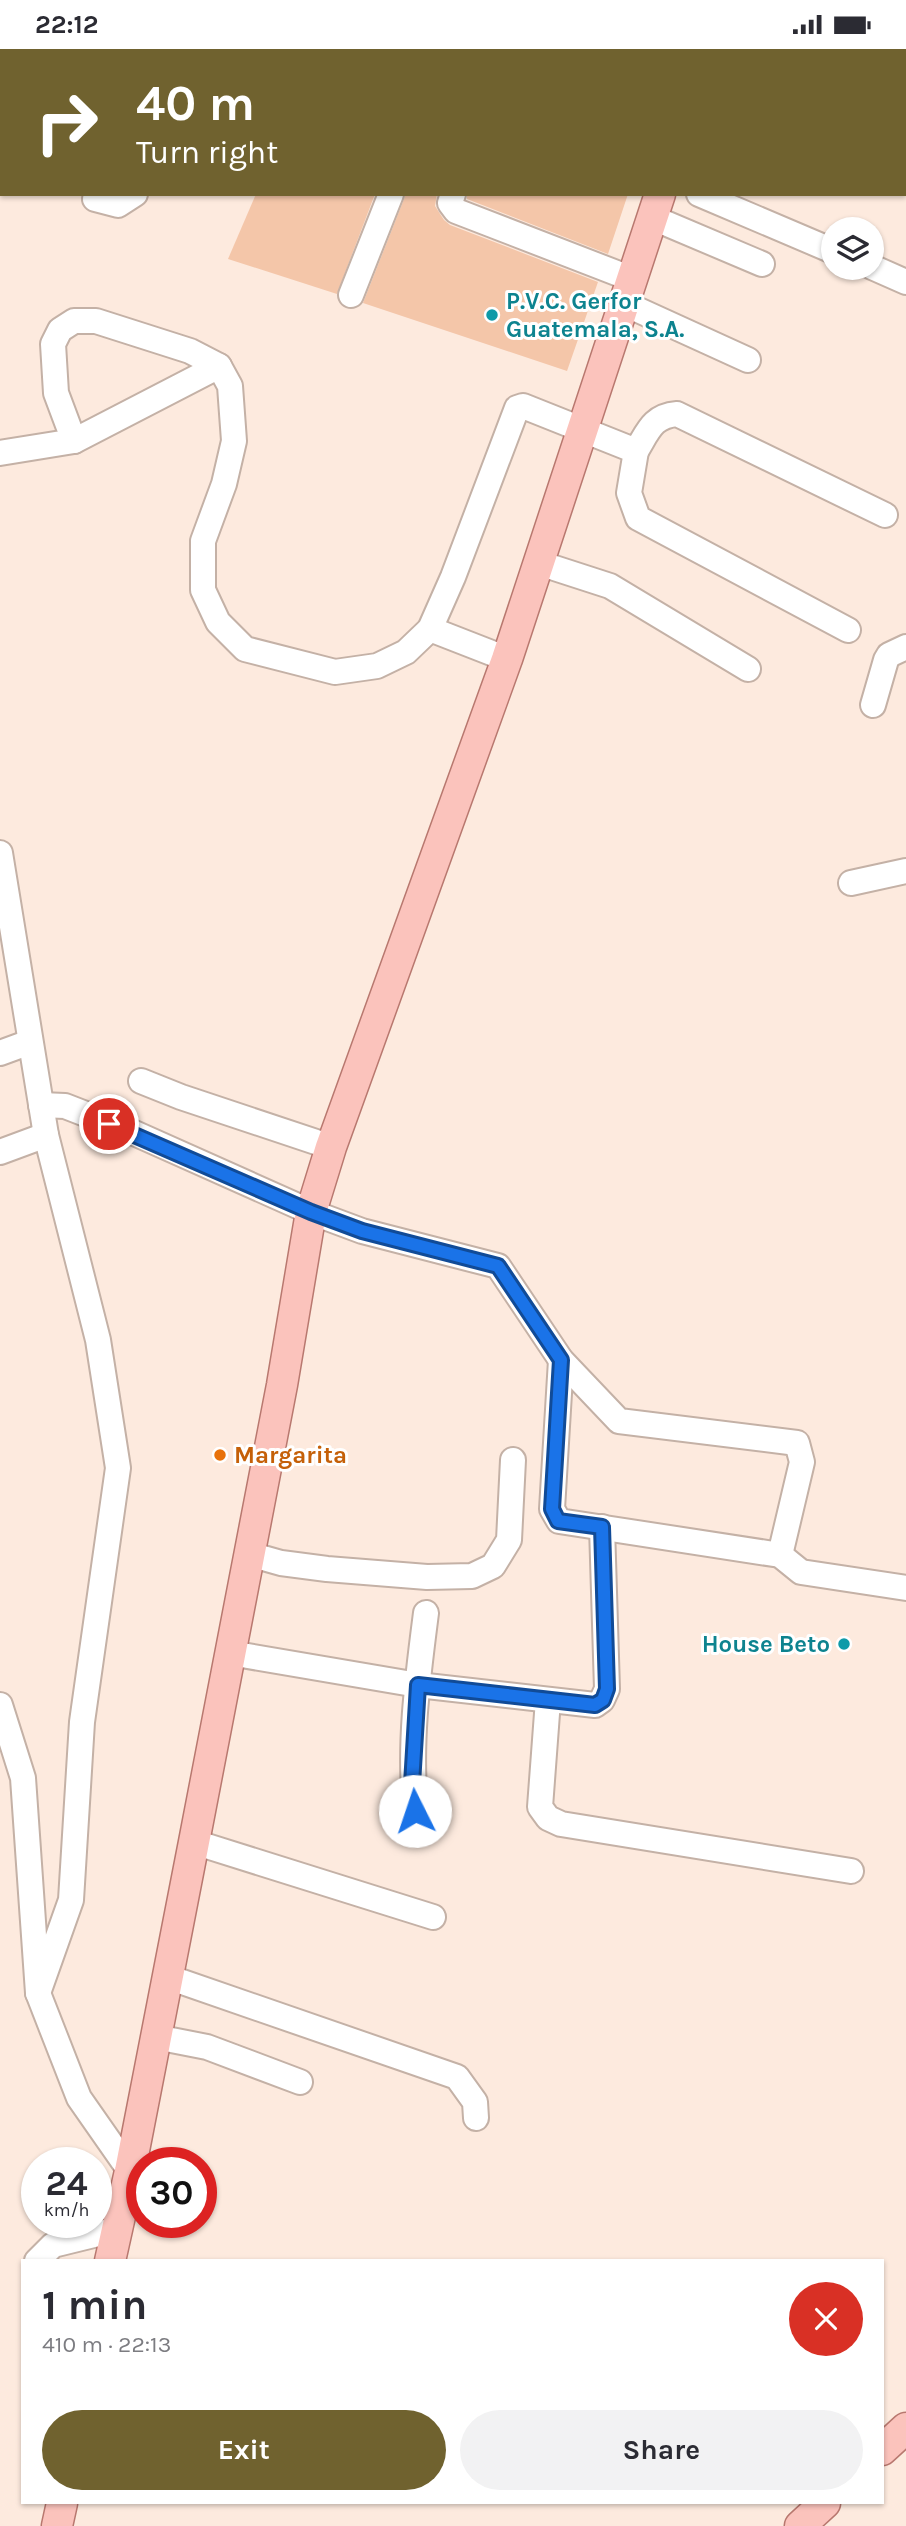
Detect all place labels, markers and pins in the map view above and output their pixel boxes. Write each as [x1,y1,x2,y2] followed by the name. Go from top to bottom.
[506,287,684,343] place label: P.V.C. Gerfor Guatemala, S.A.
[484,307,500,323] marker: P.V.C. Gerfor Guatemala, S.A.
[79,1094,139,1154] pin
[234,1441,347,1469] place label: Margarita
[212,1447,228,1463] marker: Margarita
[702,1630,830,1658] place label: House Beto
[836,1636,852,1652] marker: House Beto

